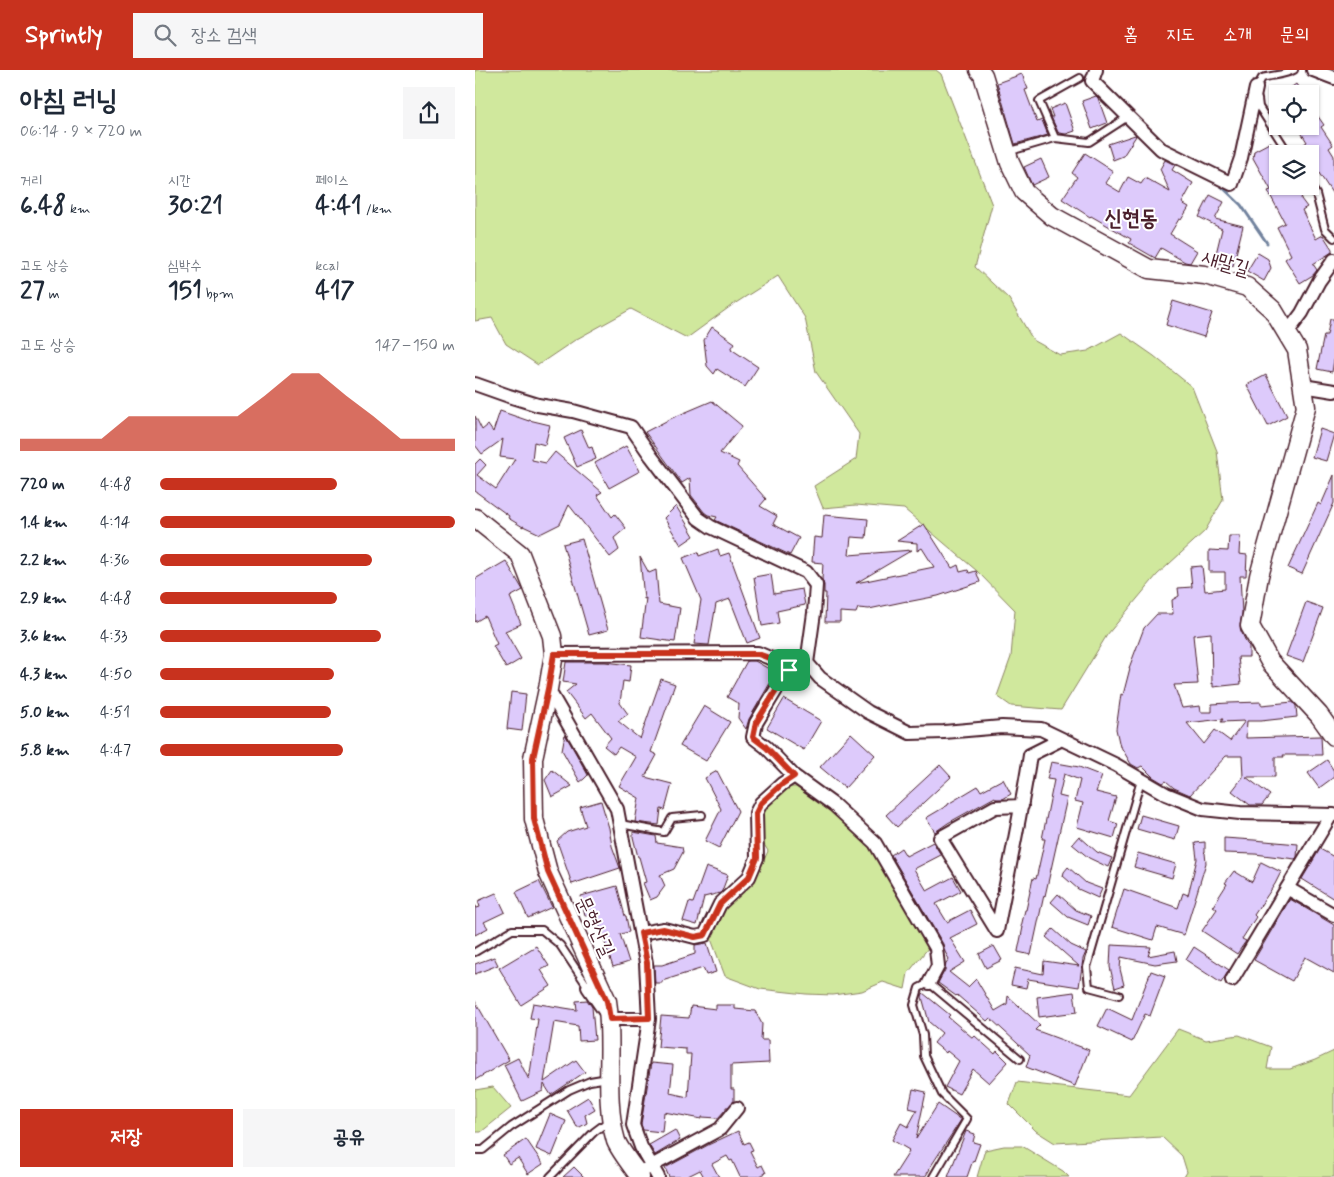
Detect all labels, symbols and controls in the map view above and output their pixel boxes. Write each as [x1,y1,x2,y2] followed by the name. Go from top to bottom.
[133,13,483,58] search box
[25,20,103,51] text: Sprintly
[151,21,179,49] icon: search
[191,23,257,48] text: 장소 검색
[1124,23,1138,47] text: 홈
[1166,23,1195,47] text: 지도
[1223,23,1252,47] text: 소개
[1280,23,1309,47] text: 문의
[20,83,118,120] text: 아침 러닝
[1269,85,1319,195] map controls
[1269,85,1319,135] button: locate
[403,87,455,139] button: share
[20,121,142,142] text: 06:14 · 9 × 720 m
[1269,145,1319,195] button: layers
[20,172,43,190] text: 거리
[168,172,190,190] text: 시간
[315,172,349,190] text: 페이스
[20,190,66,223] text: 6.48
[168,190,223,223] text: 30:21
[315,190,362,223] text: 4:41
[66,200,90,218] text: km
[362,200,392,218] text: /km
[1104,205,1158,233] district label: 신현동
[1199,244,1253,283] street label: 새말길
[20,257,69,275] text: 고도 상승
[168,257,201,275] text: 심박수
[315,257,339,275] text: kcal
[20,275,45,308] text: 27
[168,275,202,308] text: 151
[315,275,355,308] text: 417
[45,285,60,303] text: m
[202,285,234,303] text: bpm
[20,335,76,356] text: 고도 상승
[375,335,455,356] text: 147–150 m
[20,474,65,495] text: 720 m
[100,474,132,495] text: 4:48
[20,512,67,533] text: 1.4 km
[100,512,130,533] text: 4:14
[20,550,67,571] text: 2.2 km
[100,550,130,571] text: 4:36
[20,588,67,609] text: 2.9 km
[100,588,132,609] text: 4:48
[20,626,66,647] text: 3.6 km
[100,626,128,647] text: 4:33
[768,649,810,691] pin
[775,656,803,684] icon: arrive
[20,664,68,685] text: 4.3 km
[100,664,132,685] text: 4:50
[20,702,70,723] text: 5.0 km
[100,702,130,723] text: 4:51
[20,740,70,761] text: 5.8 km
[100,740,131,761] text: 4:47
[569,892,620,962] street label: 문형산길
[20,1109,233,1167] button: 저장
[243,1109,455,1167] button: 공유

